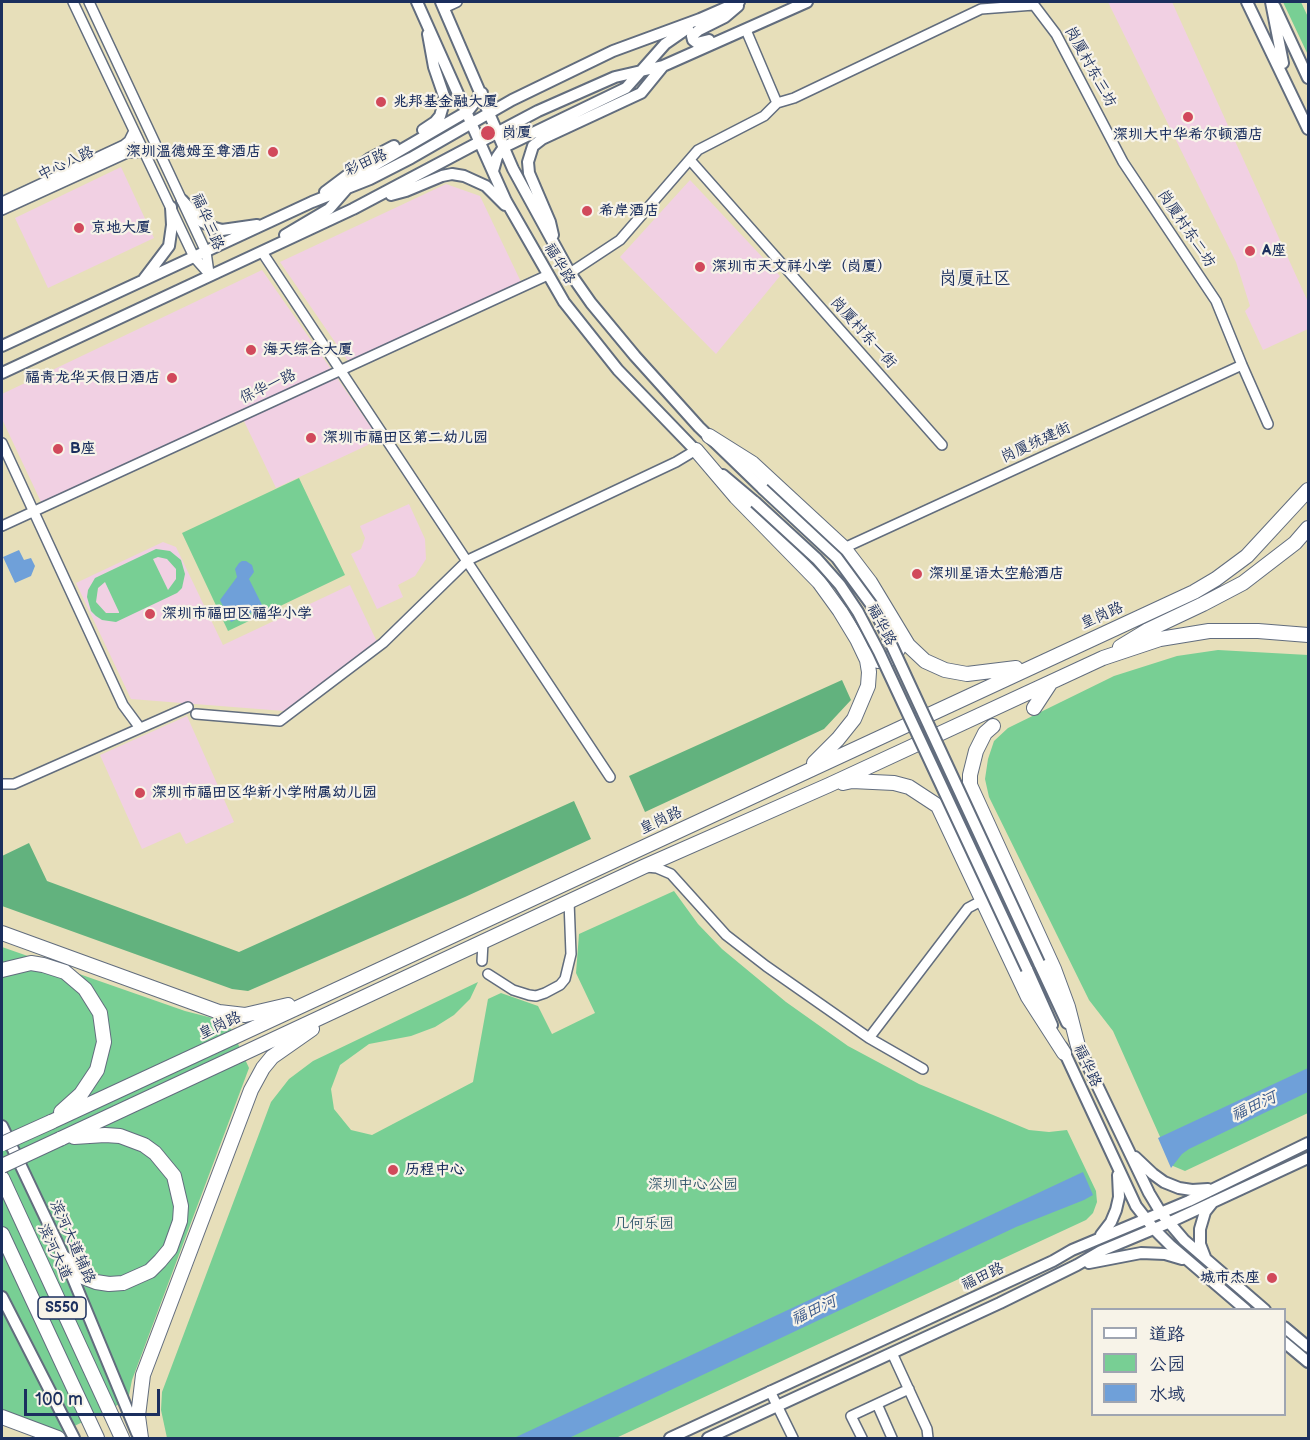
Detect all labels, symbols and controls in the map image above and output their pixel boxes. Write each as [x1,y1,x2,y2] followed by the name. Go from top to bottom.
[1060,23,1120,111] street label: 岗厦村东三坊
[393,93,498,111] place label: 兆邦基金融大厦
[374,95,388,109] marker: 兆邦基金融大厦
[1181,110,1195,124] marker: 深圳大中华希尔顿酒店
[479,124,497,142] marker: 岗厦
[502,124,532,142] place label: 岗厦
[1113,126,1263,144] place label: 深圳大中华希尔顿酒店
[35,143,97,185] street label: 中心八路
[126,143,261,161] place label: 深圳温德姆至尊酒店
[266,145,280,159] marker: 深圳温德姆至尊酒店
[342,146,390,180] street label: 彩田路
[1153,187,1219,271] street label: 岗厦村东二坊
[187,191,227,253] street label: 福华三路
[599,202,659,220] place label: 希岸酒店
[580,204,594,218] marker: 希岸酒店
[91,219,151,237] place label: 京地大厦
[72,221,86,235] marker: 京地大厦
[540,240,578,288] street label: 福华路
[1262,242,1286,260] place label: A座
[1243,244,1257,258] marker: A座
[712,258,892,276] place label: 深圳市天文祥小学（岗厦）
[693,260,707,274] marker: 深圳市天文祥小学（岗厦）
[939,268,1011,290] district label: 岗厦社区
[826,294,900,372] street label: 岗厦村东一街
[263,341,353,359] place label: 海天综合大厦
[244,343,258,357] marker: 海天综合大厦
[237,366,299,408] street label: 保华一路
[25,369,160,387] place label: 福青龙华天假日酒店
[165,371,179,385] marker: 福青龙华天假日酒店
[998,419,1074,467] street label: 岗厦统建街
[323,429,488,447] place label: 深圳市福田区第二幼儿园
[304,431,318,445] marker: 深圳市福田区第二幼儿园
[70,440,96,458] place label: B座
[51,442,65,456] marker: B座
[929,565,1064,583] place label: 深圳星语太空舱酒店
[910,567,924,581] marker: 深圳星语太空舱酒店
[1078,599,1126,633] street label: 皇岗路
[862,601,900,649] street label: 福华路
[162,605,312,623] place label: 深圳市福田区福华小学
[143,607,157,621] marker: 深圳市福田区福华小学
[152,784,377,802] place label: 深圳市福田区华新小学附属幼儿园
[133,786,147,800] marker: 深圳市福田区华新小学附属幼儿园
[637,803,685,839] street label: 皇岗路
[196,1008,244,1044] street label: 皇岗路
[1069,1042,1105,1090] street label: 福华路
[1228,1088,1280,1126] water label: 福田河
[405,1161,465,1179] place label: 历程中心
[386,1163,400,1177] marker: 历程中心
[648,1176,738,1194] park label: 深圳中心公园
[45,1197,99,1287] street label: 滨河大道辅路
[614,1215,674,1233] park label: 几何乐园
[33,1221,75,1283] street label: 滨河大道
[959,1259,1007,1295] street label: 福田路
[1200,1269,1260,1287] place label: 城市杰座
[1265,1271,1279,1285] marker: 城市杰座
[788,1292,840,1330] water label: 福田河
[38,1297,86,1319] road number: S550
[1091,1308,1286,1416] legend
[1149,1324,1185,1345] text: 道路
[1149,1354,1185,1375] text: 公园
[27,1377,164,1415] scale bar
[1149,1384,1185,1405] text: 水域
[35,1389,83,1410] text: 100 m

